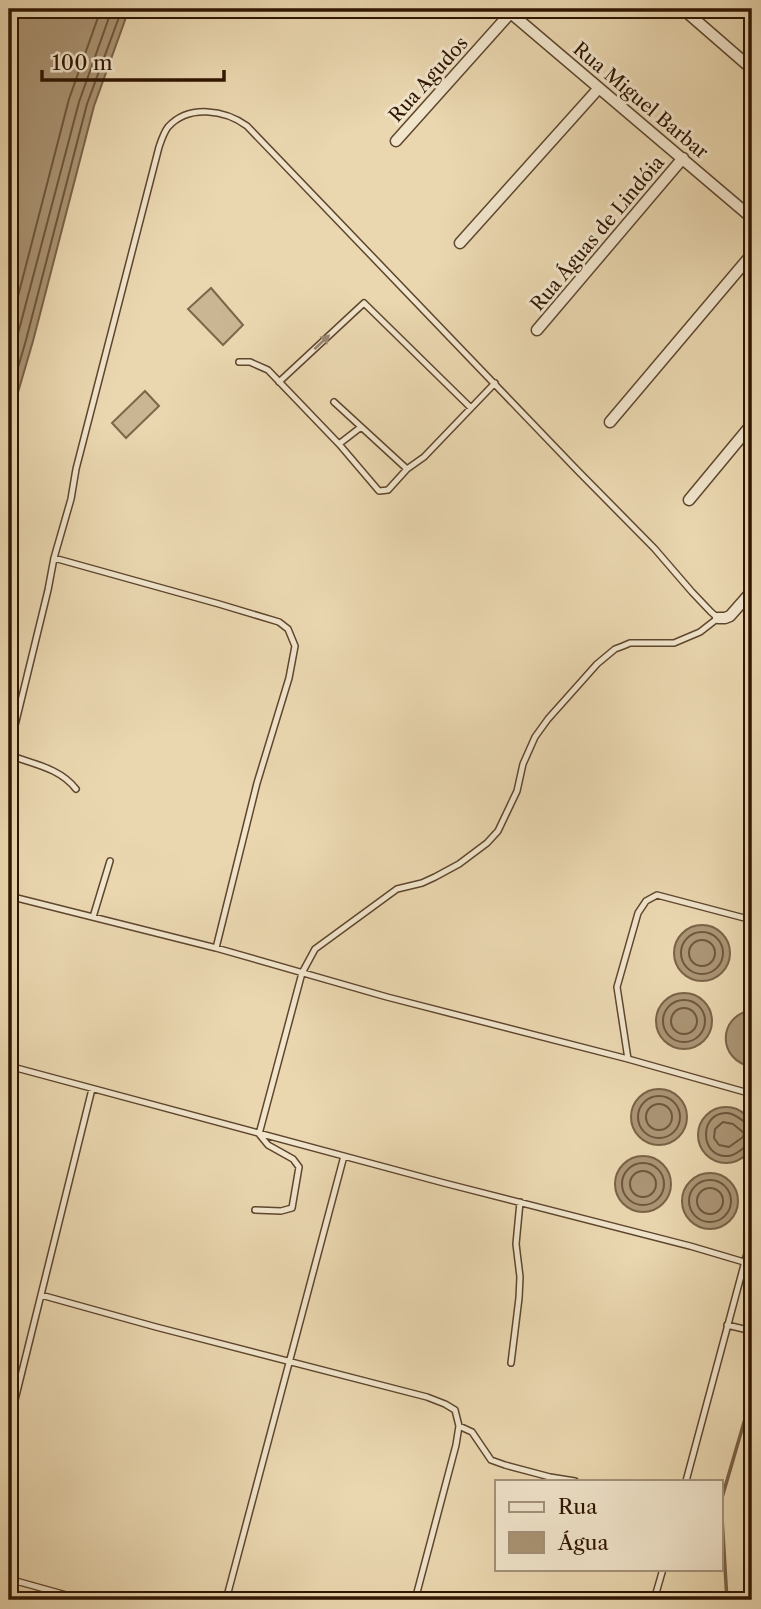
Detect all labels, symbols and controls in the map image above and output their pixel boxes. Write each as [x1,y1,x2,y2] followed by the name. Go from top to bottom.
[384,32,473,127] street label: Rua Agudos
[568,37,713,164] street label: Rua Miguel Barbar
[42,38,224,82] scale bar
[52,50,113,75] text: 100 m
[526,151,669,315] street label: Rua Águas de Lindóia
[313,335,330,351] one-way arrow
[495,1480,722,1570] legend
[558,1494,598,1519] text: Rua
[557,1530,610,1555] text: Água

